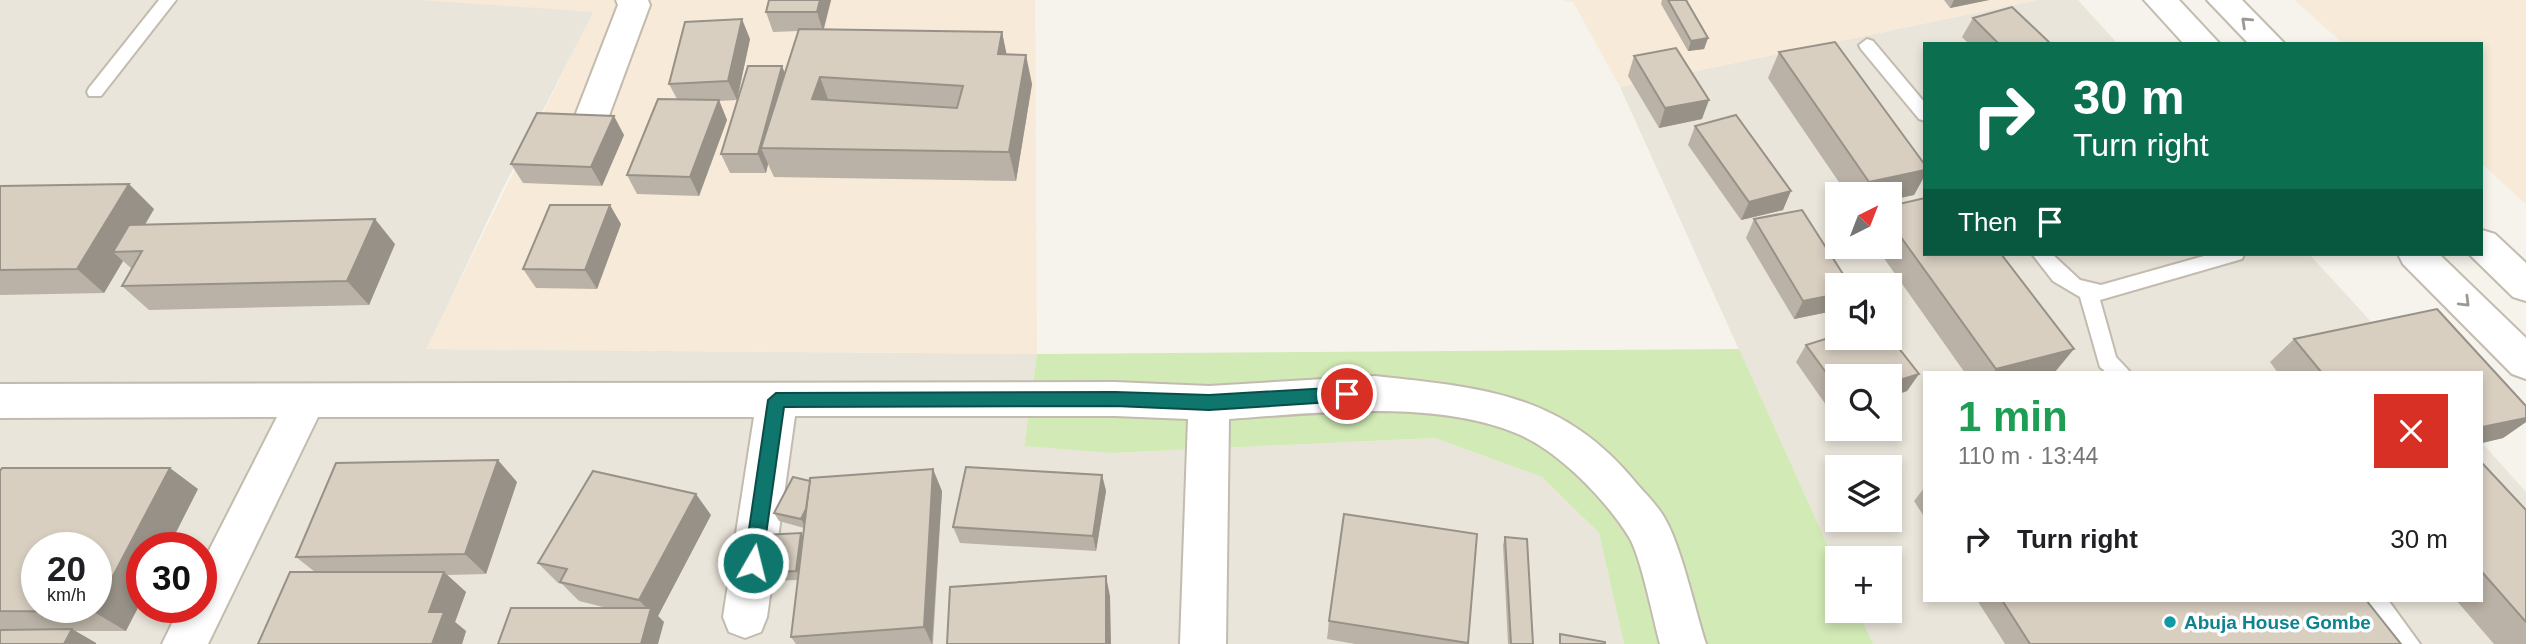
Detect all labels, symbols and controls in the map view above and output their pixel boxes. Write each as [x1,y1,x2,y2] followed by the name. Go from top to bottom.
[2241,17,2254,30] one-way arrow
[1958,70,2049,161] icon: right
[2073,70,2185,124] text: 30 m
[2073,127,2209,163] text: Turn right
[1825,182,1902,259] north arrow
[1825,182,1902,623] map controls
[2031,203,2069,241] icon: arrive
[1958,207,2017,237] text: Then
[1825,273,1902,350] button: sound
[2456,293,2469,306] one-way arrow
[1317,364,1377,424] pin
[1825,364,1902,441] button: search
[1328,375,1366,413] icon: arrive
[1958,393,2068,440] text: 1 min
[2374,394,2448,468] button: close
[1958,443,2098,469] text: 110 m · 13:44
[1825,455,1902,532] button: layers
[1958,520,1996,558] icon: right
[2017,524,2138,554] text: Turn right
[2390,524,2448,554] text: 30 m
[716,526,790,600] position arrow
[126,532,217,623] speed limit sign: 30
[1825,546,1902,623] button: +
[47,549,86,588] text: 20
[47,585,86,605] text: km/h
[2184,612,2371,633] place label: Abuja House Gombe
[2162,614,2178,630] marker: Abuja House Gombe

